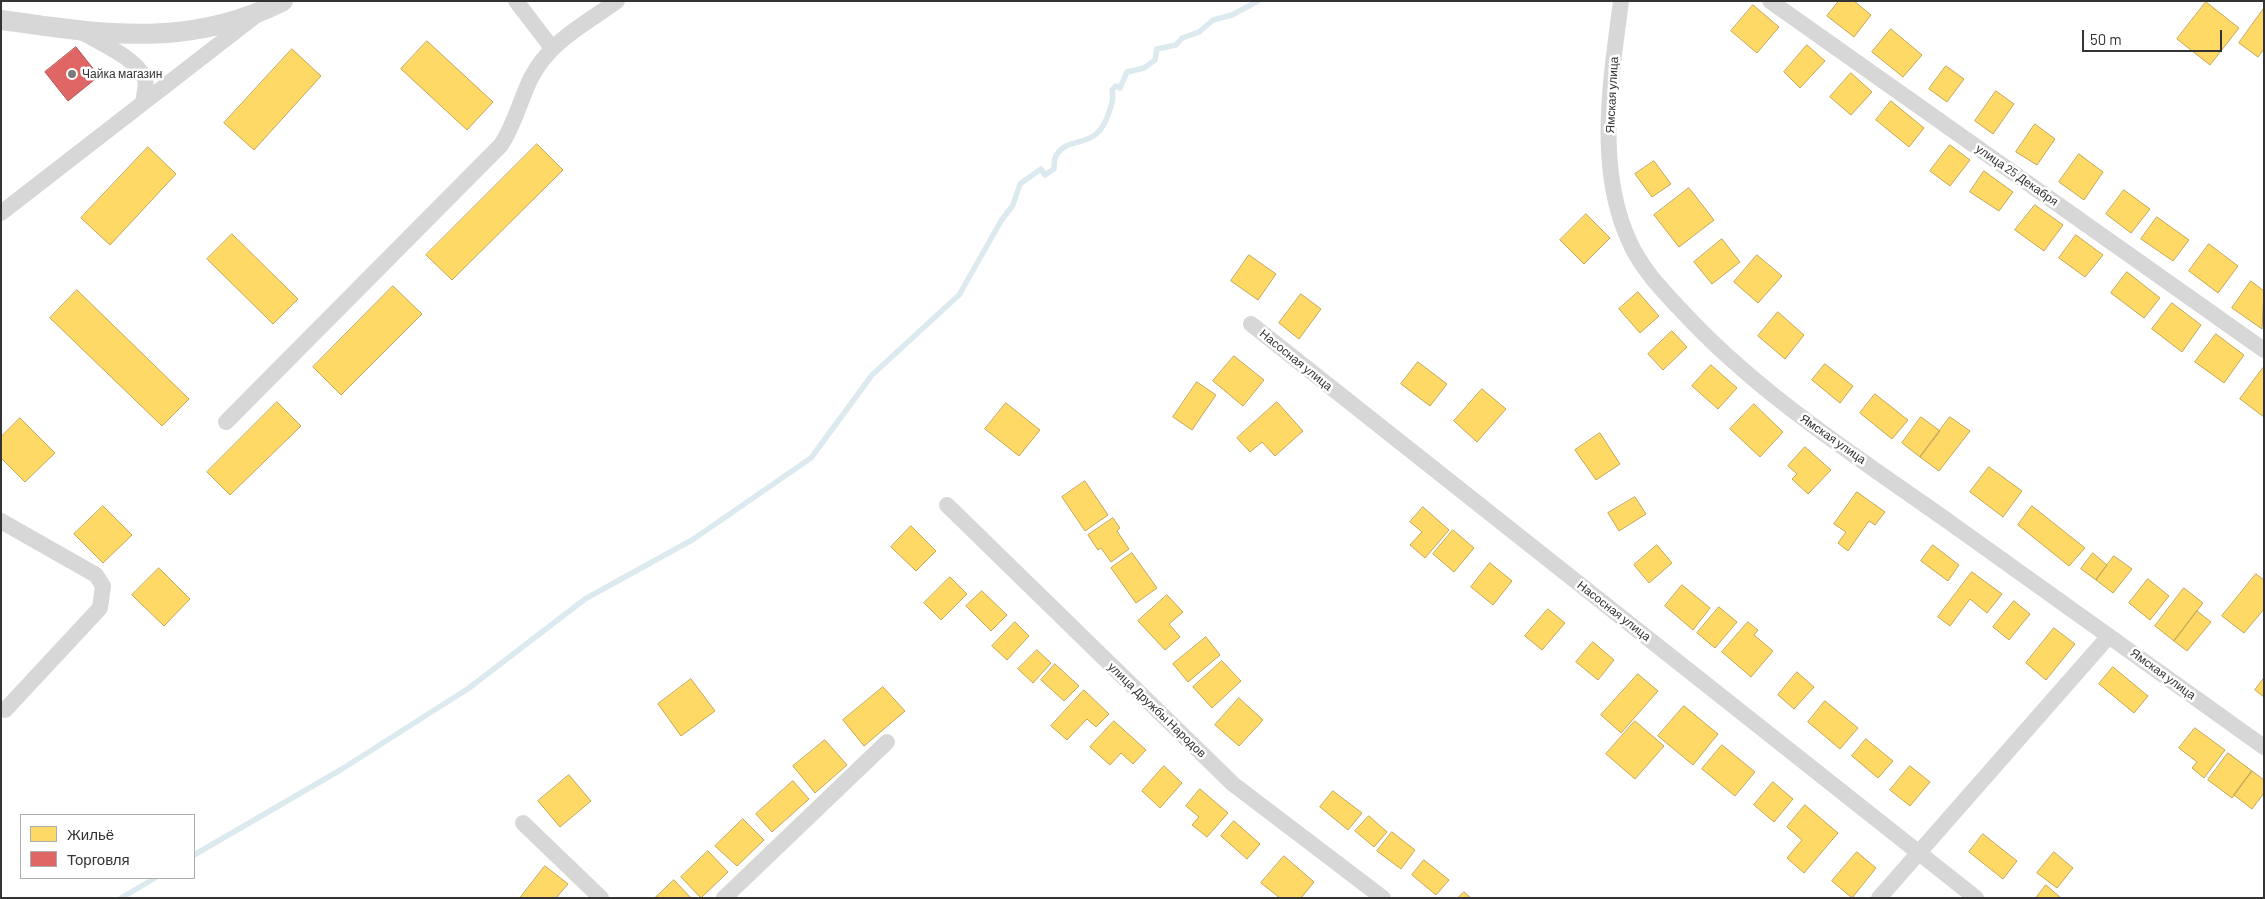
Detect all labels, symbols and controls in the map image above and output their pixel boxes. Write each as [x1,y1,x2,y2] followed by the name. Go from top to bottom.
[2085,20,2225,52] scale bar
[2090,30,2122,48] text: 50 m
[1603,56,1621,134] street label: Ямская улица
[82,67,162,81] place label: Чайка магазин
[66,68,78,80] marker: Чайка магазин
[1973,141,2061,209] street label: улица 25 Декабря
[1257,326,1335,394] street label: Насосная улица
[1797,411,1869,467] street label: Ямская улица
[1574,578,1654,644] street label: Насосная улица
[2128,646,2198,702] street label: Ямская улица
[1105,659,1209,761] street label: улица Дружбы Народов
[20,814,195,879] legend
[67,825,114,843] text: Жильё
[67,850,130,868] text: Торговля

